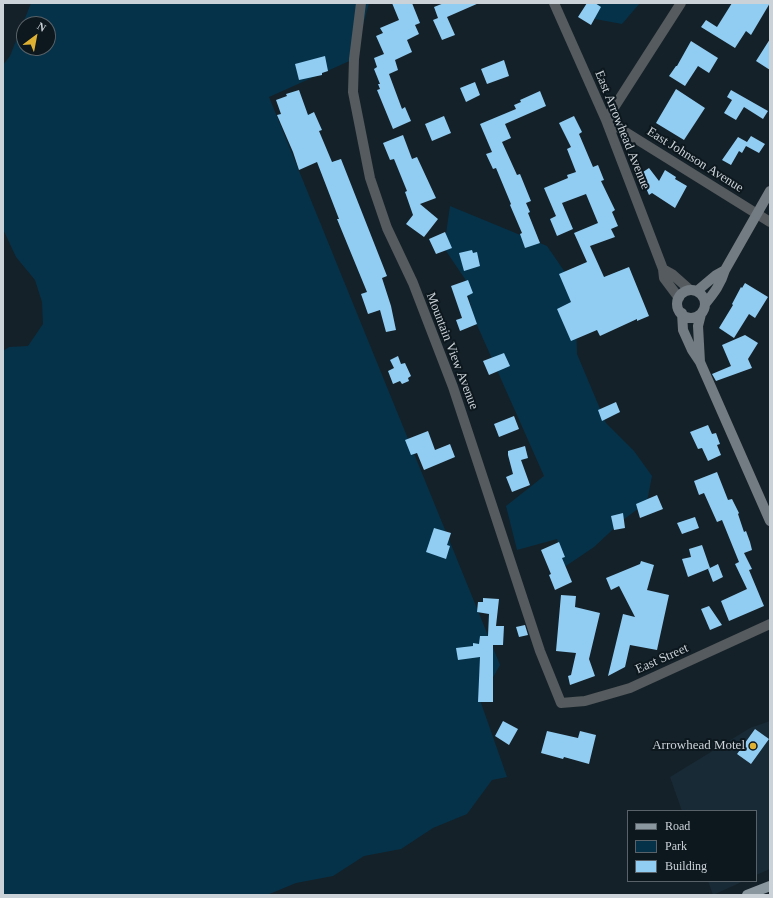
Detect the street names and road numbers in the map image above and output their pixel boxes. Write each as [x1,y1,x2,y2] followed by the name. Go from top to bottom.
[591,68,653,192] street label: East Arrowhead Avenue
[644,124,746,196] street label: East Johnson Avenue
[423,290,481,412] street label: Mountain View Avenue
[633,640,691,678] street label: East Street

